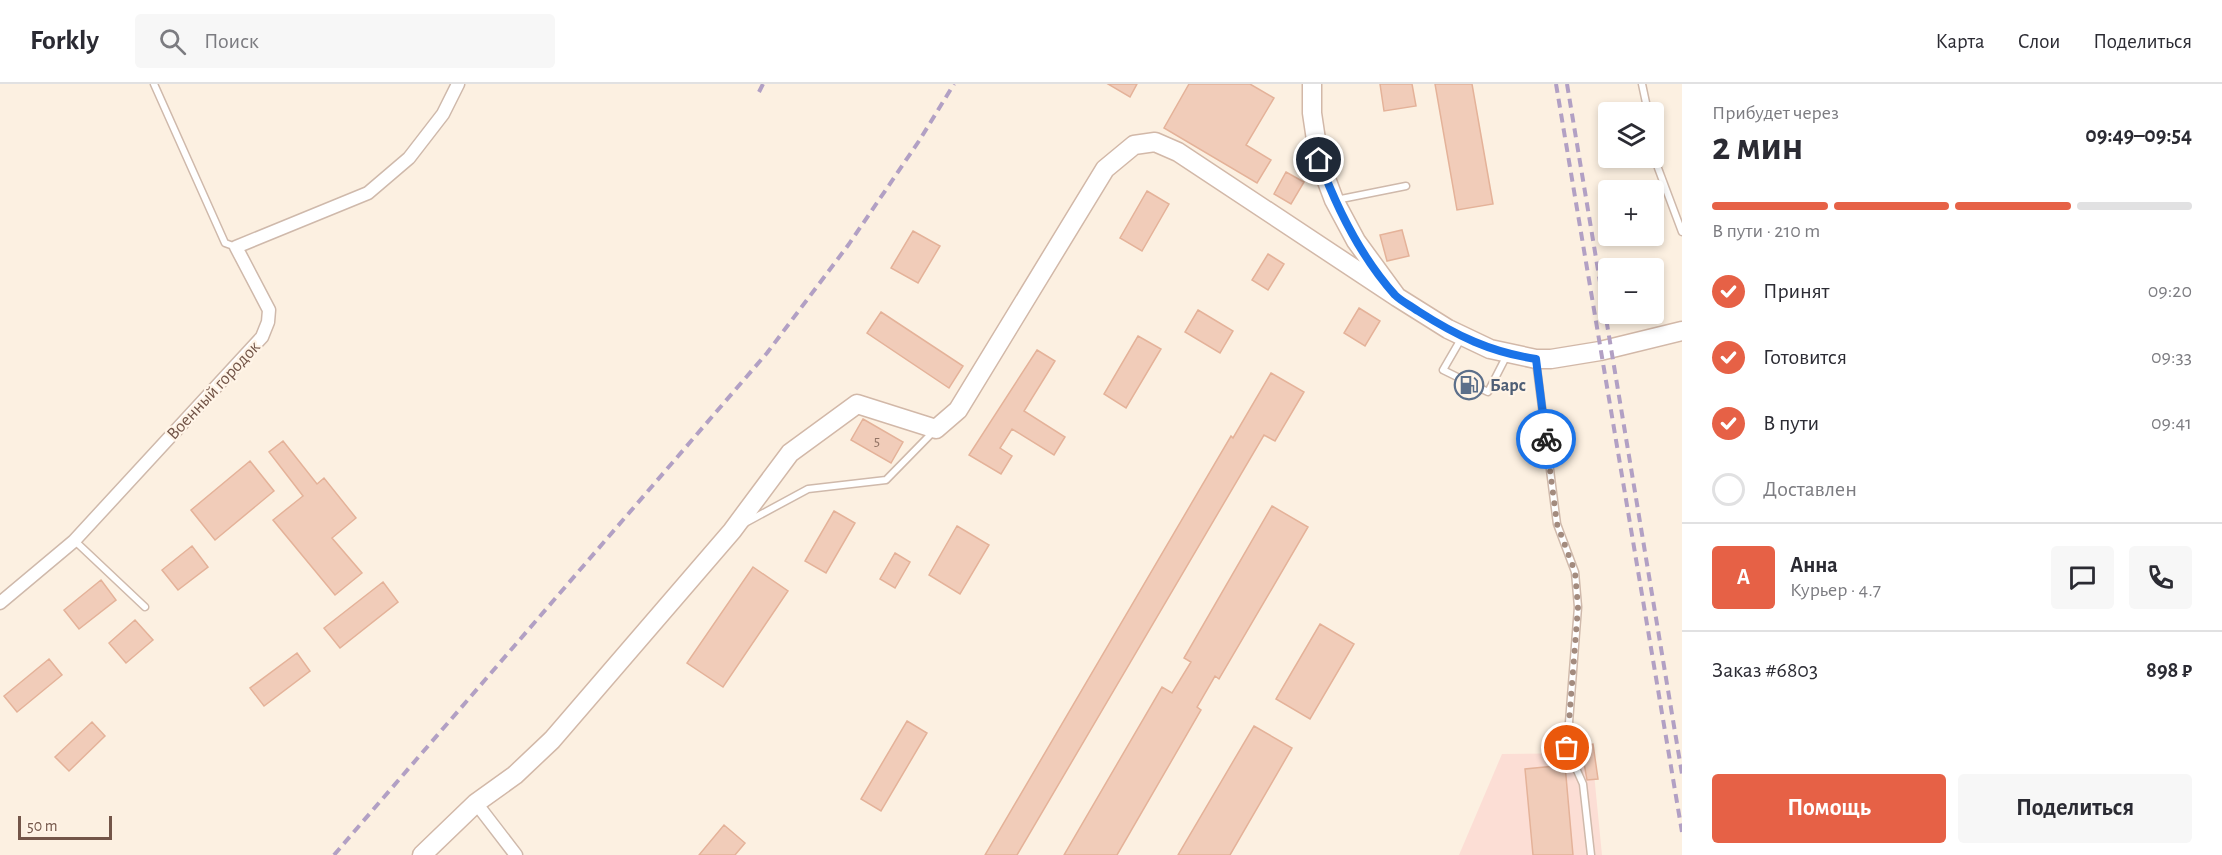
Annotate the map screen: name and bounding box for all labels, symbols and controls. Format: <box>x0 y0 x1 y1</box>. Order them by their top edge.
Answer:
search box <box>135 14 555 68</box>
icon: search <box>156 25 189 58</box>
text: Forkly <box>30 27 99 55</box>
text: Поиск <box>204 30 259 52</box>
text: Карта <box>1935 31 1985 52</box>
text: Слои <box>2018 31 2060 52</box>
text: Поделиться <box>2093 31 2192 52</box>
map controls <box>1598 102 1664 324</box>
button: layers <box>1598 102 1664 168</box>
text: Прибудет через <box>1712 103 1839 123</box>
text: 09:49–09:54 <box>2085 124 2192 146</box>
text: 2 мин <box>1712 128 1803 167</box>
pin <box>1293 134 1344 185</box>
icon: home <box>1302 143 1335 176</box>
button: + <box>1598 180 1664 246</box>
text: В пути · 210 m <box>1712 221 1820 241</box>
button: − <box>1598 258 1664 324</box>
icon: check <box>1712 275 1745 308</box>
text: Принят <box>1763 280 1829 302</box>
text: 09:20 <box>2148 281 2192 301</box>
street label: Военный городок <box>164 337 264 443</box>
icon: check <box>1712 341 1745 374</box>
text: Готовится <box>1763 346 1847 368</box>
text: 09:33 <box>2151 347 2192 367</box>
fuel station icon: Барс <box>1453 369 1485 401</box>
place label: Барс <box>1490 377 1526 395</box>
icon: check <box>1712 407 1745 440</box>
courier <box>1516 409 1576 469</box>
text: В пути <box>1763 412 1819 434</box>
text: 09:41 <box>2151 413 2192 433</box>
icon: bike <box>1530 423 1563 456</box>
house number: 5 <box>874 434 880 449</box>
text: Доставлен <box>1763 478 1857 500</box>
button: chat <box>2051 546 2114 609</box>
button: phone <box>2129 546 2192 609</box>
text: Анна <box>1790 554 1838 576</box>
text: А <box>1737 566 1750 588</box>
text: Курьер · 4.7 <box>1790 580 1881 600</box>
text: Заказ #6803 <box>1712 659 1818 681</box>
text: 898 ₽ <box>2146 659 2192 681</box>
pin <box>1541 722 1592 773</box>
icon: bag <box>1550 731 1583 764</box>
button: Помощь <box>1712 774 1946 843</box>
button: Поделиться <box>1958 774 2192 843</box>
scale bar <box>18 813 112 840</box>
text: 50 m <box>27 818 58 834</box>

